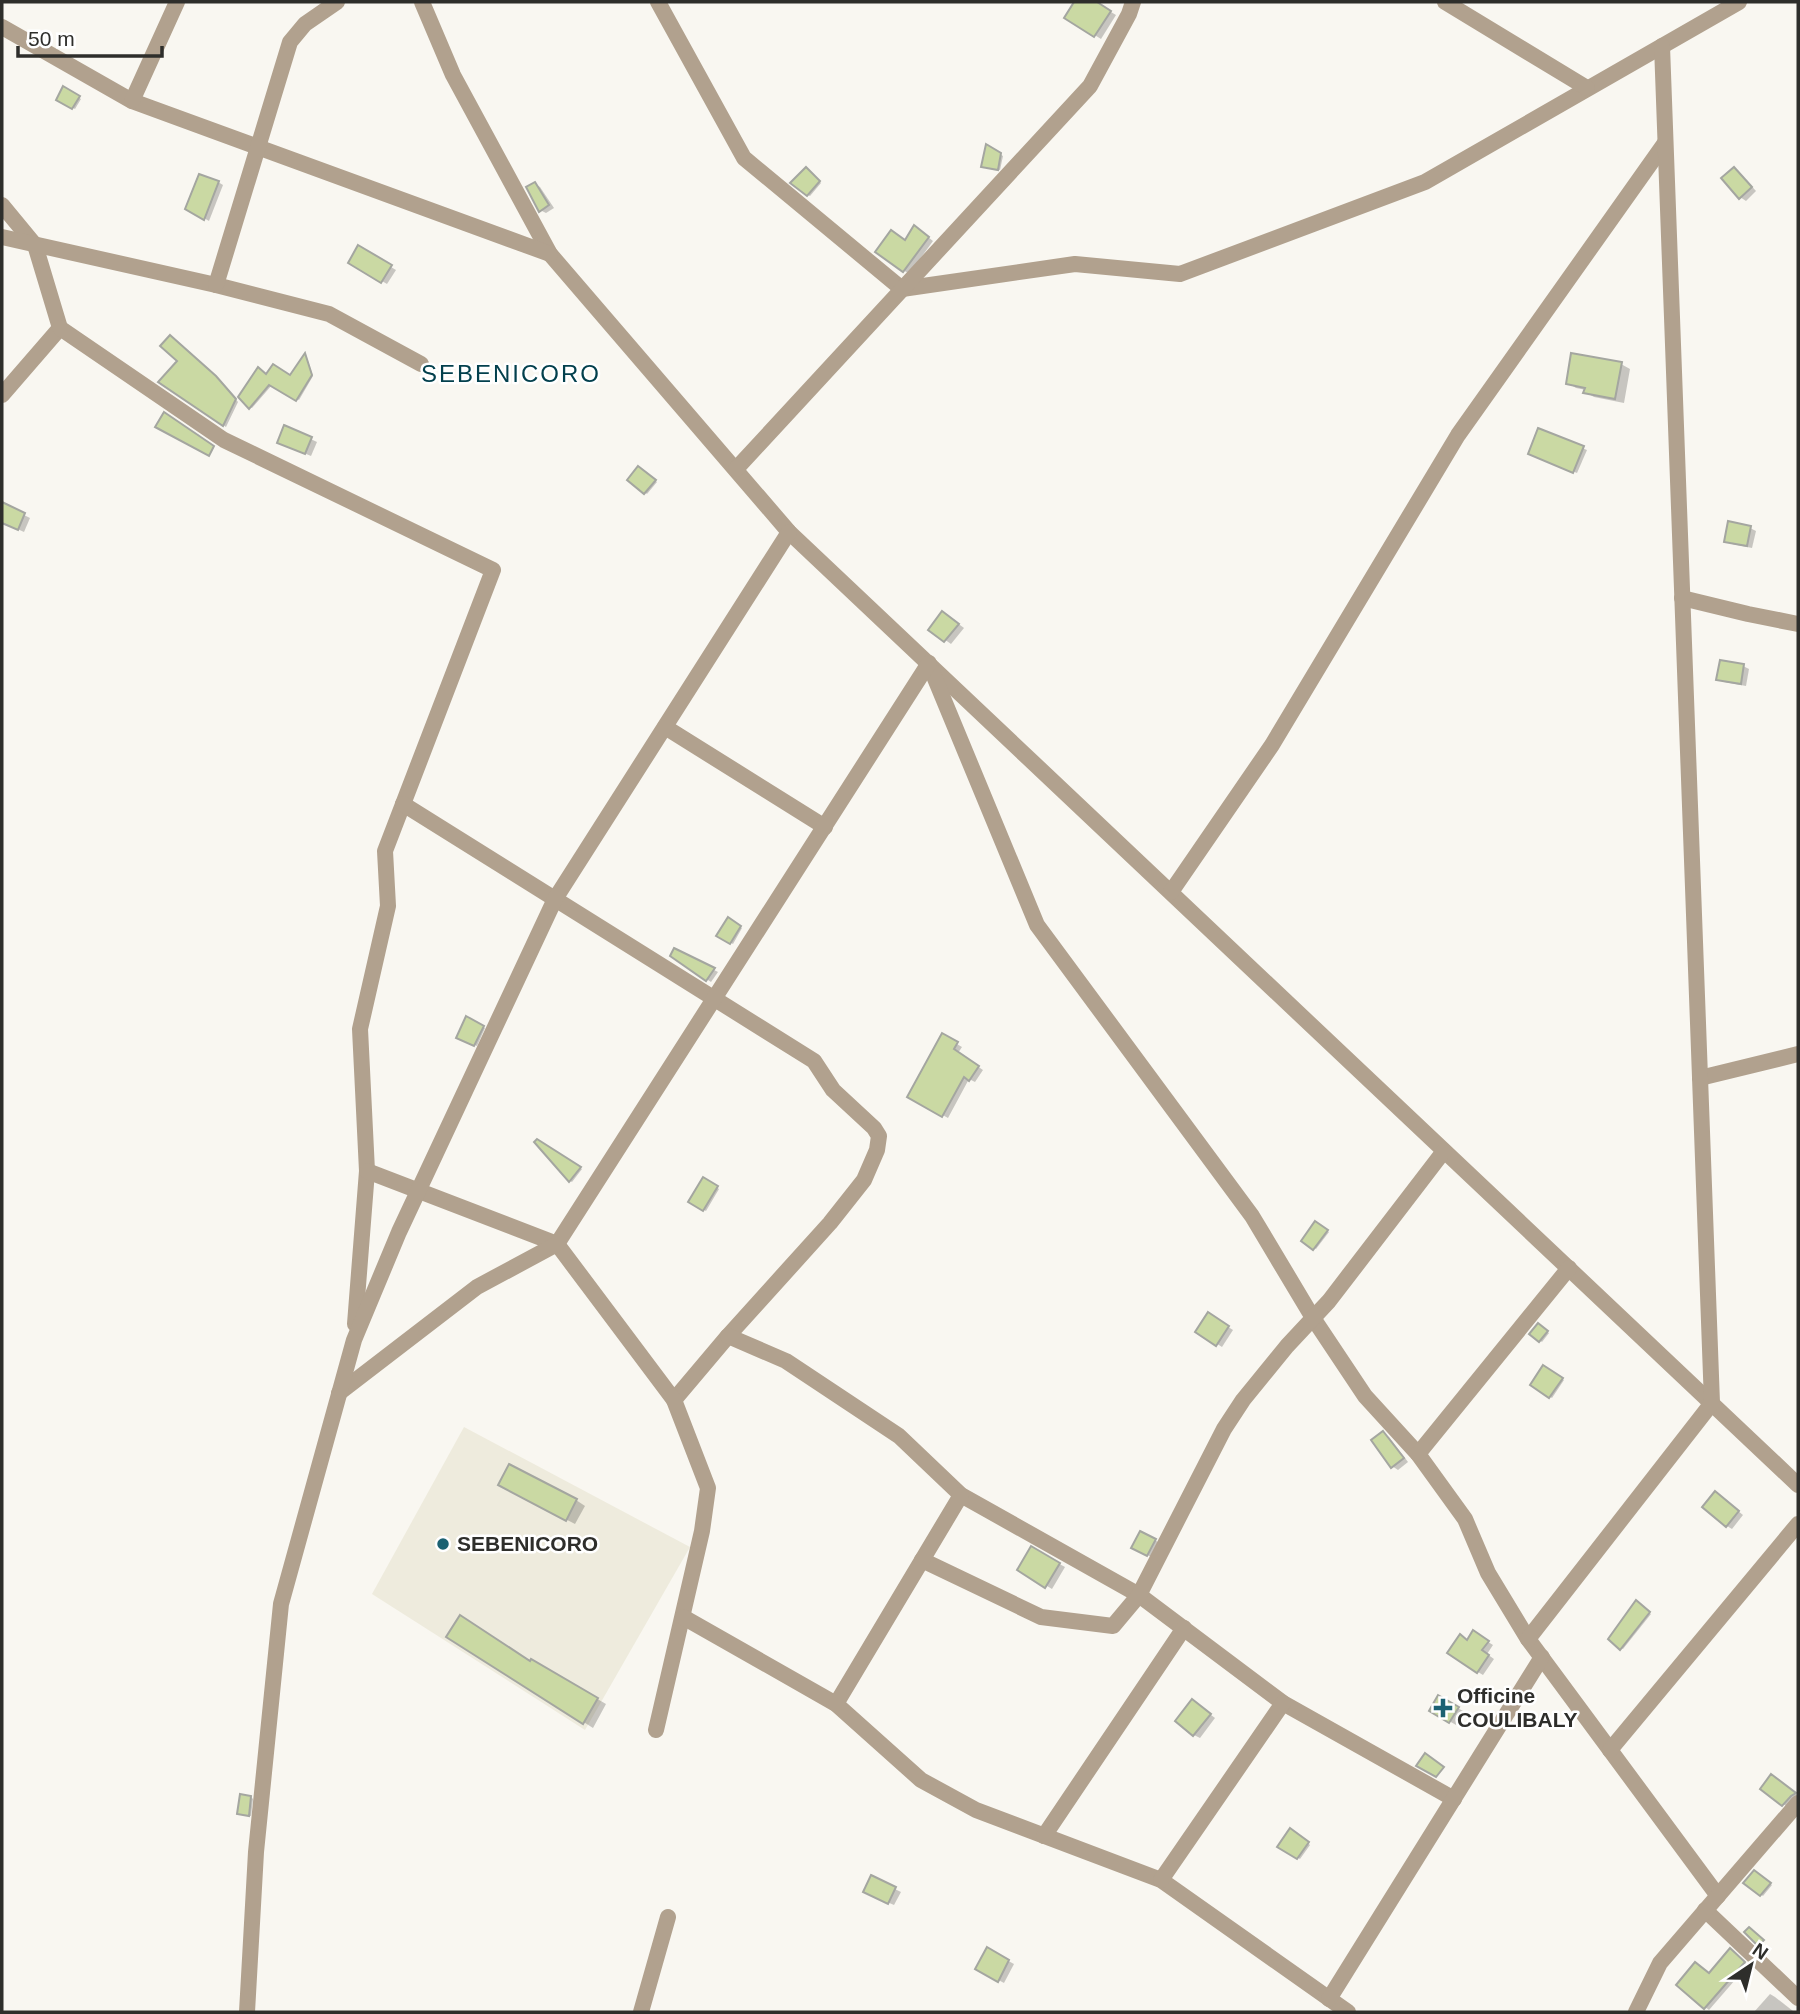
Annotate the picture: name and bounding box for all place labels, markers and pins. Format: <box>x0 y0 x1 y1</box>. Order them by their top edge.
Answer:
place label: SEBENICORO <box>457 1532 598 1555</box>
marker: SEBENICORO <box>435 1536 451 1552</box>
place label: Officine COULIBALY <box>1457 1684 1578 1731</box>
marker: Officine COULIBALY <box>1435 1700 1451 1716</box>

